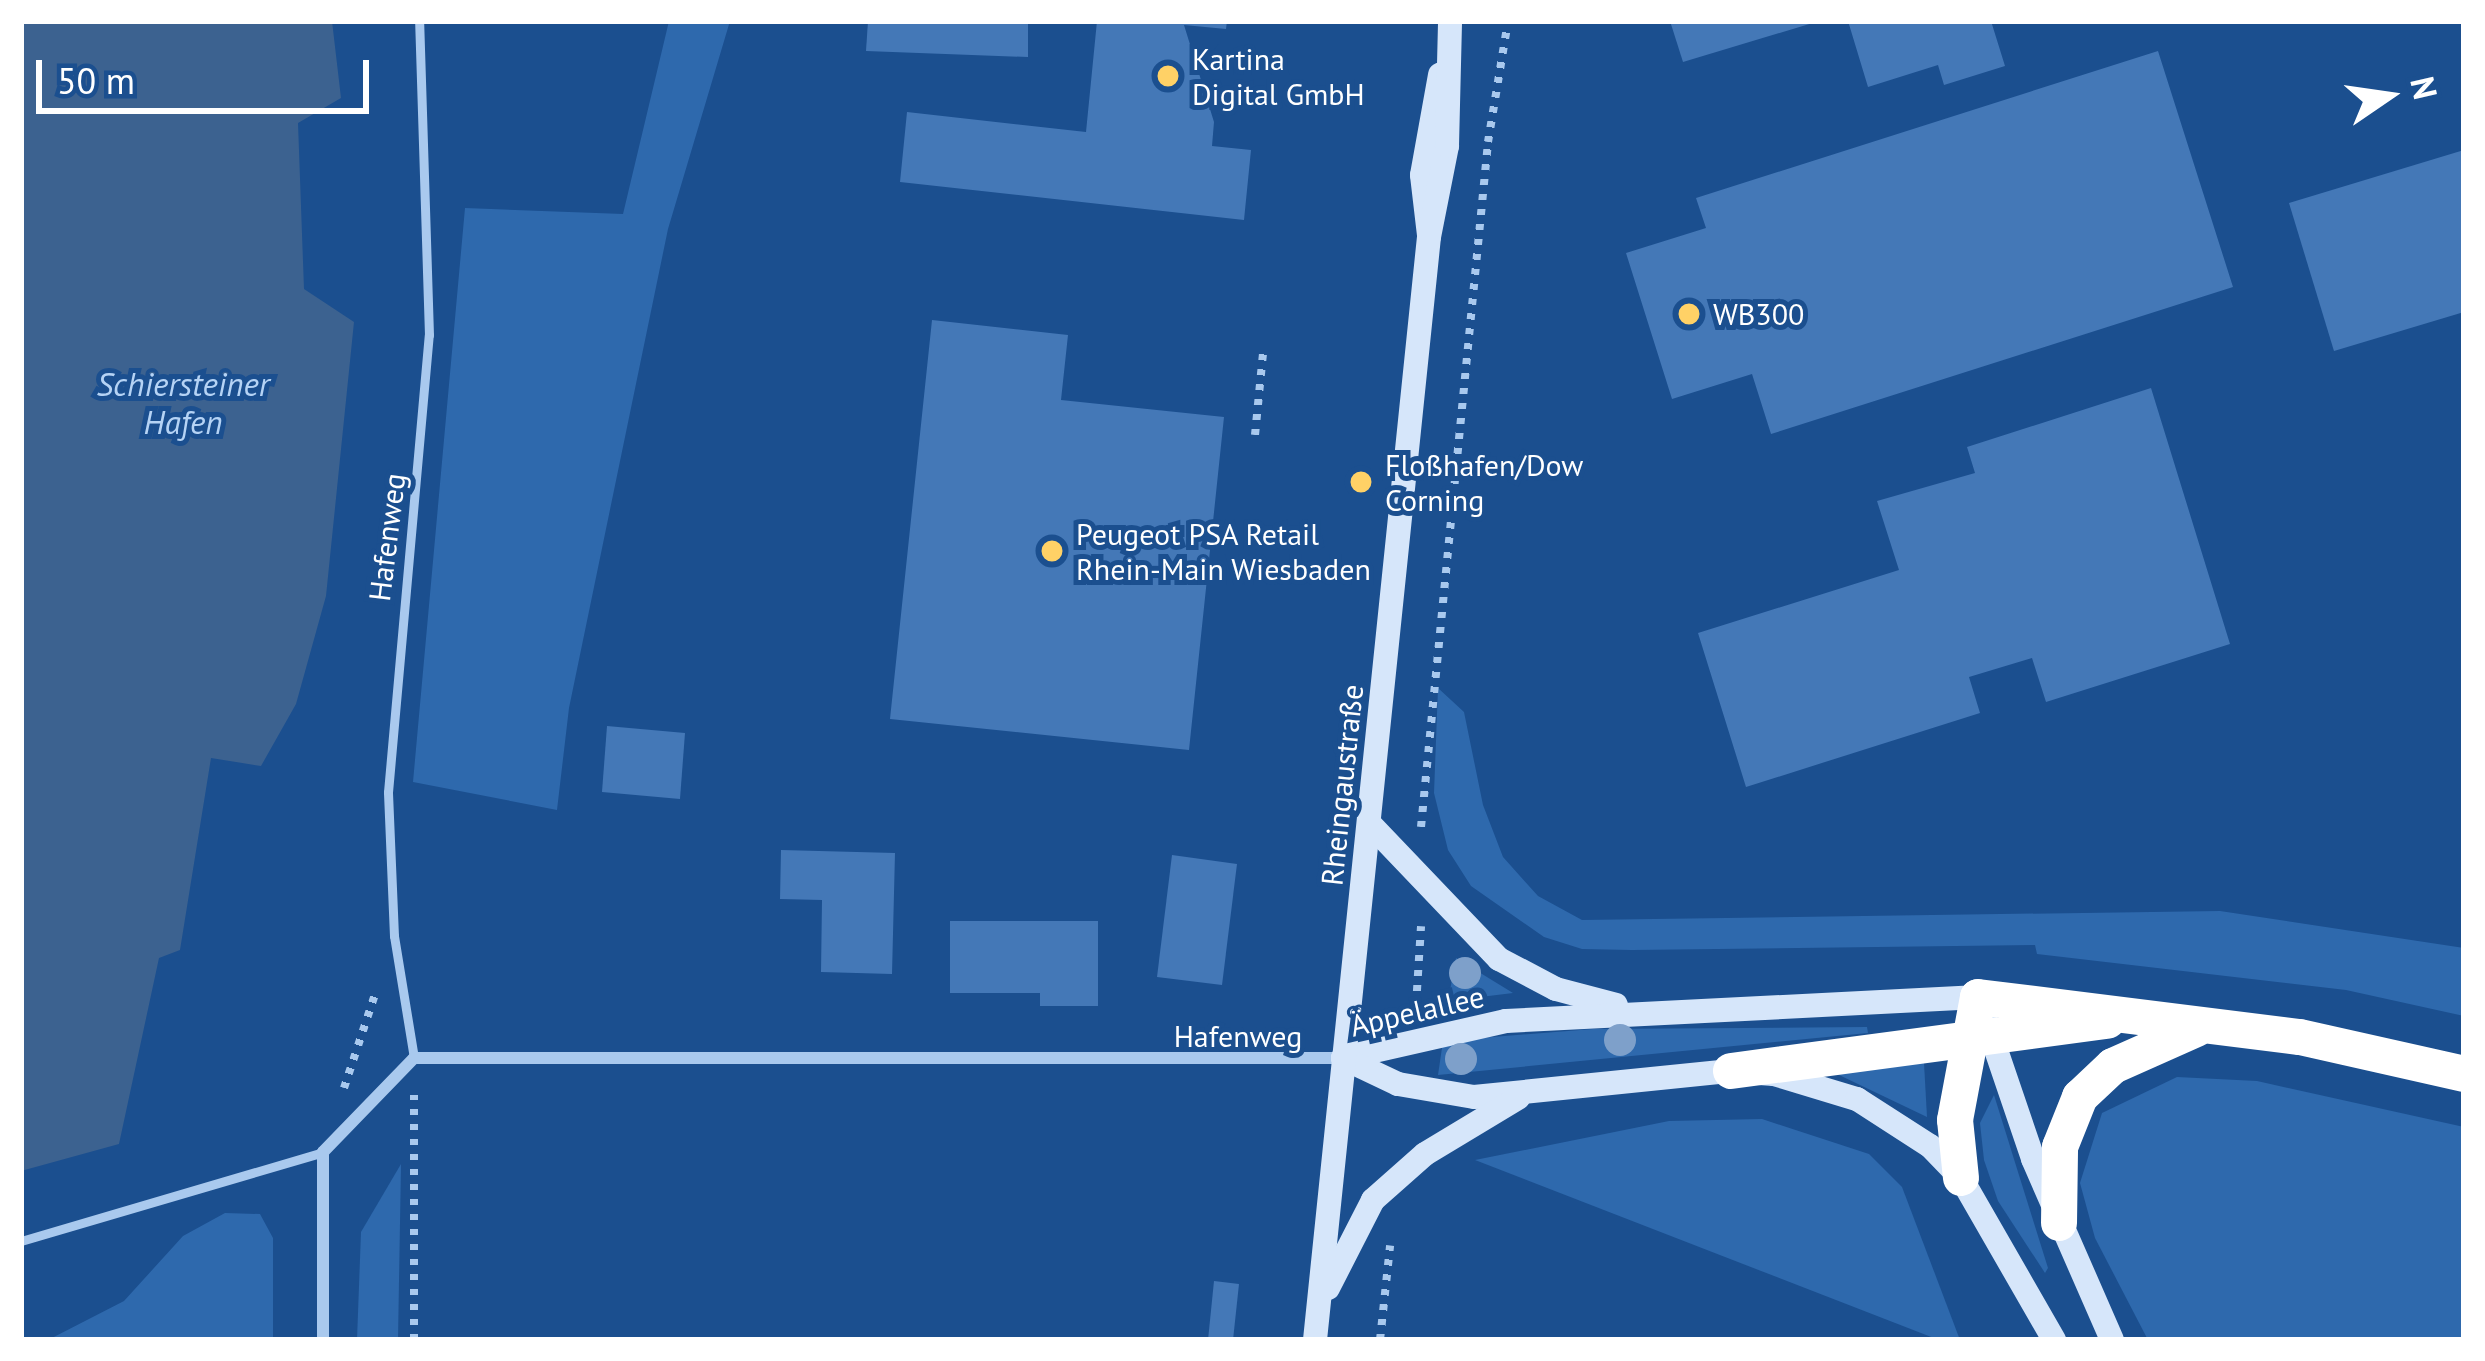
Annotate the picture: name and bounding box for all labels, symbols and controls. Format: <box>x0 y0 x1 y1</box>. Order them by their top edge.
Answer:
scale bar <box>42 36 375 110</box>
north arrow <box>2329 36 2449 156</box>
place label: Kartina Digital GmbH <box>1192 41 1365 112</box>
text: 50 m <box>57 57 135 104</box>
marker: Kartina Digital GmbH <box>1155 63 1181 89</box>
text: N <box>2401 72 2448 103</box>
place label: WB300 <box>1713 296 1804 332</box>
marker: WB300 <box>1676 301 1702 327</box>
water label: Schiersteiner Hafen <box>96 364 270 442</box>
place label: Floßhafen/Dow Corning <box>1385 447 1583 518</box>
marker: Floßhafen/Dow Corning <box>1348 469 1374 495</box>
street label: Hafenweg <box>361 471 413 603</box>
place label: Peugeot PSA Retail Rhein-Main Wiesbaden <box>1076 516 1371 586</box>
marker: Peugeot PSA Retail Rhein-Main Wiesbaden <box>1039 538 1065 564</box>
street label: Rheingaustraße <box>1314 683 1370 887</box>
street label: Äppelallee <box>1346 978 1488 1044</box>
street label: Hafenweg <box>1174 1018 1302 1054</box>

